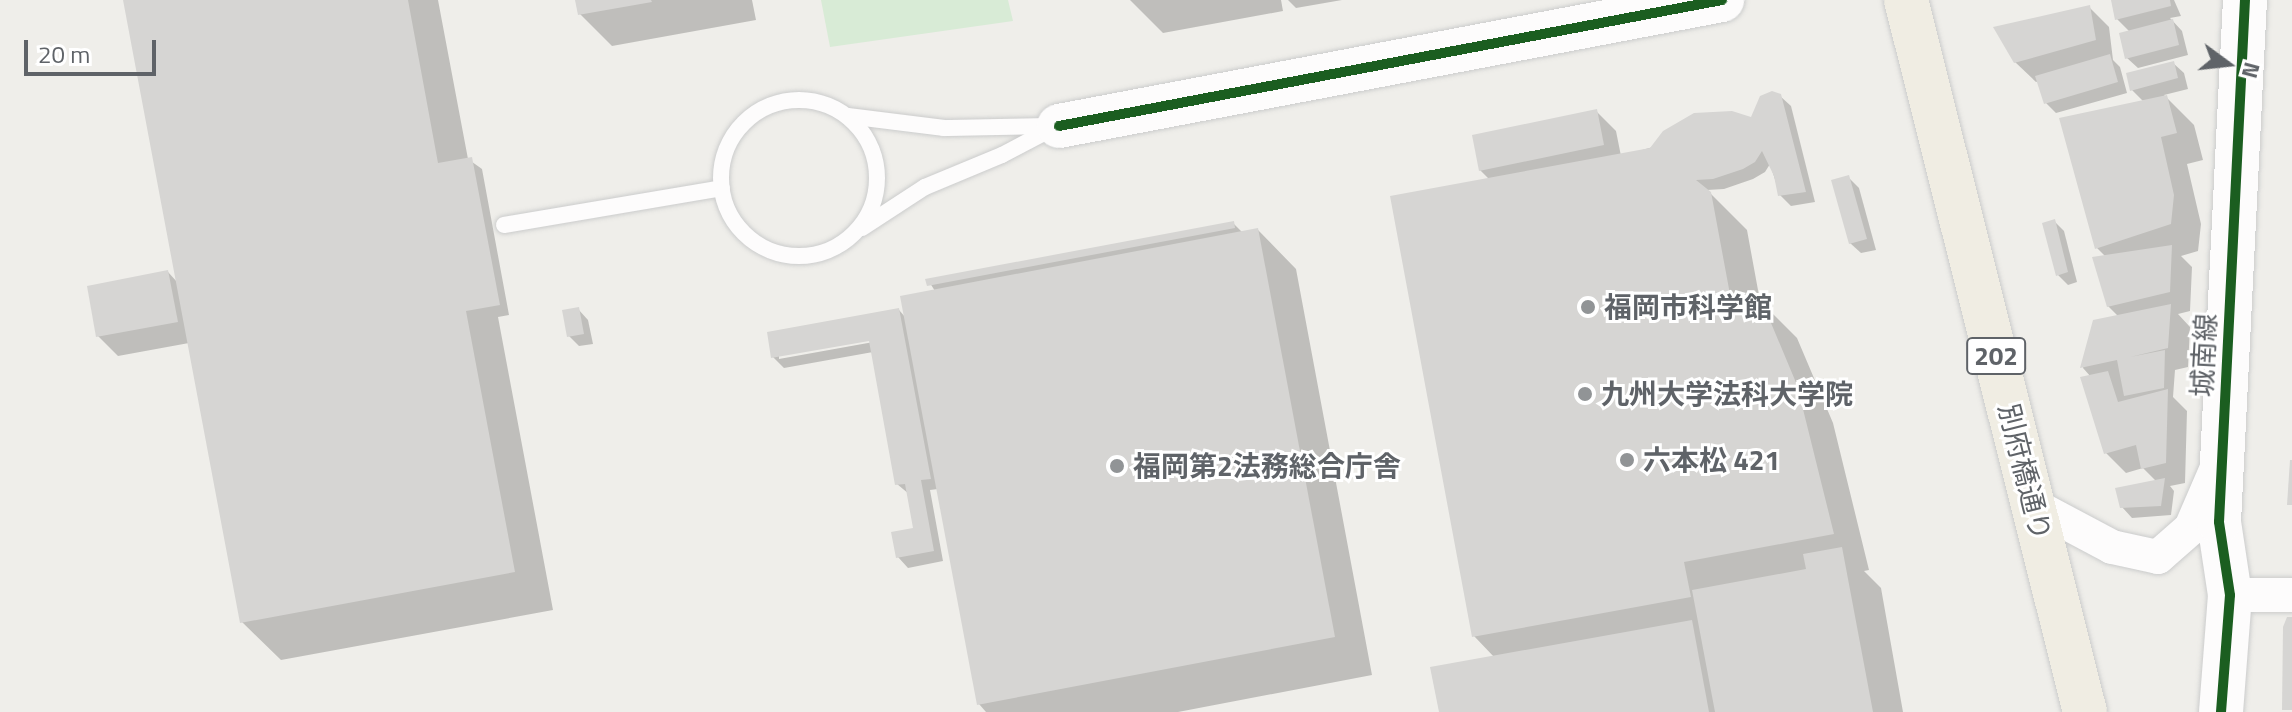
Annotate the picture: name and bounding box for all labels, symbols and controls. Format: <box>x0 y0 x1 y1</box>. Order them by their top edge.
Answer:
scale bar <box>28 24 160 74</box>
north arrow <box>2188 24 2268 104</box>
text: 20 m <box>38 36 90 72</box>
text: N <box>2233 58 2270 82</box>
place label: 福岡市科学館 <box>1604 290 1772 324</box>
marker: 福岡市科学館 <box>1579 298 1597 316</box>
street label: 城南線 <box>2185 312 2223 398</box>
road number: 202 <box>1966 334 2026 378</box>
place label: 九州大学法科大学院 <box>1601 377 1853 411</box>
marker: 九州大学法科大学院 <box>1576 385 1594 403</box>
street label: 別府橋通り <box>1992 400 2058 544</box>
place label: 六本松 421 <box>1643 443 1780 477</box>
place label: 福岡第2法務総合庁舎 <box>1133 449 1401 483</box>
marker: 六本松 421 <box>1618 451 1636 469</box>
marker: 福岡第2法務総合庁舎 <box>1108 457 1126 475</box>

